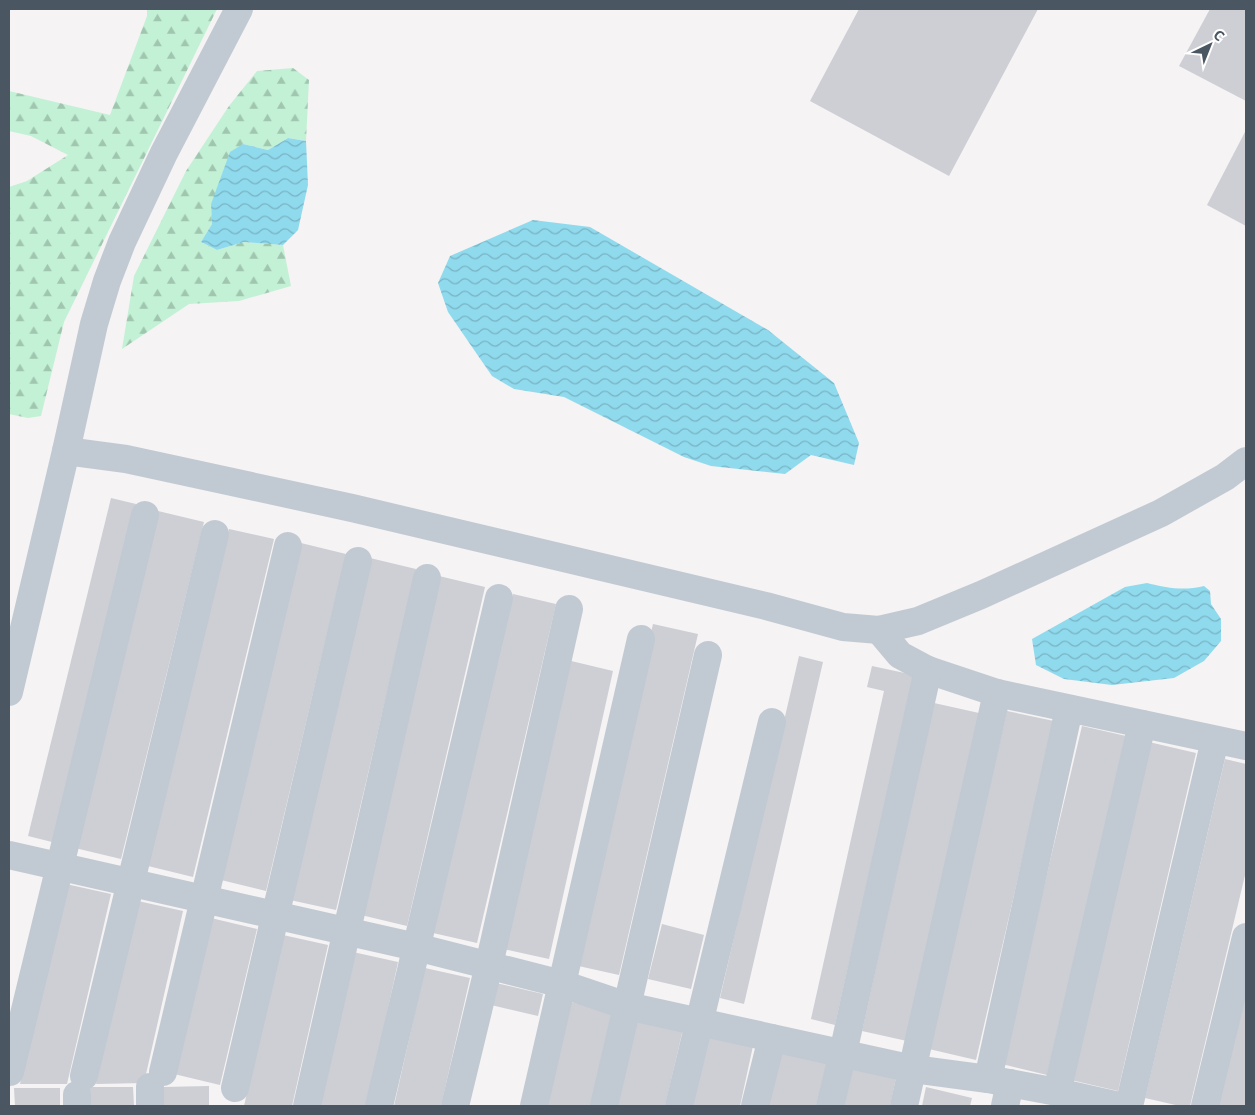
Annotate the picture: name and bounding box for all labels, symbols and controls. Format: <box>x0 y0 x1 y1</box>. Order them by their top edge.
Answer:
north arrow <box>1185 20 1235 70</box>
text: С <box>1209 25 1229 45</box>

